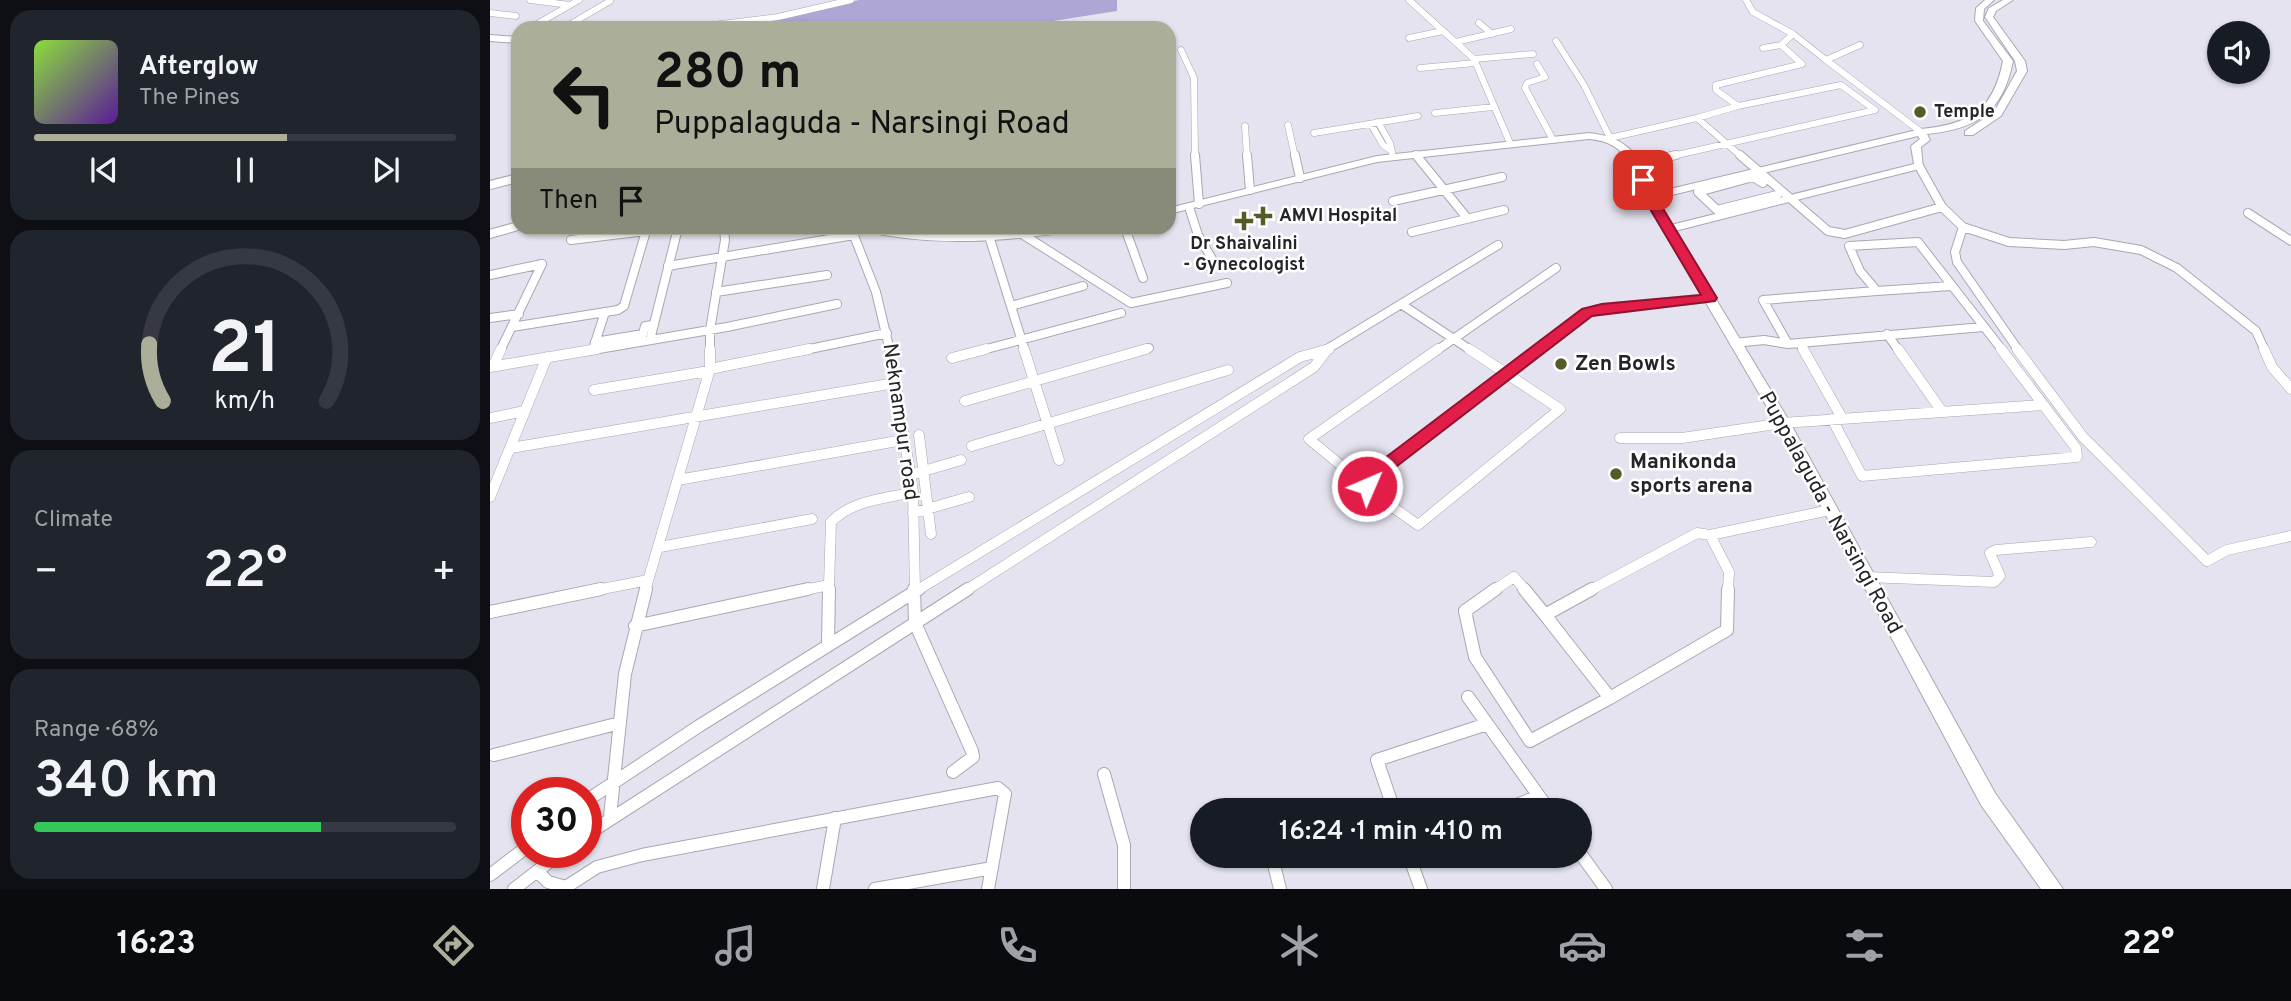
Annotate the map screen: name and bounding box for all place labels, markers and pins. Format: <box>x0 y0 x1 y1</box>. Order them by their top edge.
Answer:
place label: Temple <box>1934 101 1995 124</box>
marker: Temple <box>1912 104 1928 120</box>
pin <box>1613 150 1673 210</box>
place label: AMVI Hospital <box>1279 205 1397 228</box>
marker: AMVI Hospital <box>1253 206 1273 226</box>
marker: Dr Shaivalini - Gynecologist <box>1234 211 1254 231</box>
place label: Dr Shaivalini - Gynecologist <box>1183 233 1305 277</box>
place label: Zen Bowls <box>1575 351 1676 378</box>
marker: Zen Bowls <box>1553 356 1569 372</box>
place label: Manikonda sports arena <box>1630 449 1753 500</box>
marker: Manikonda sports arena <box>1608 466 1624 482</box>

